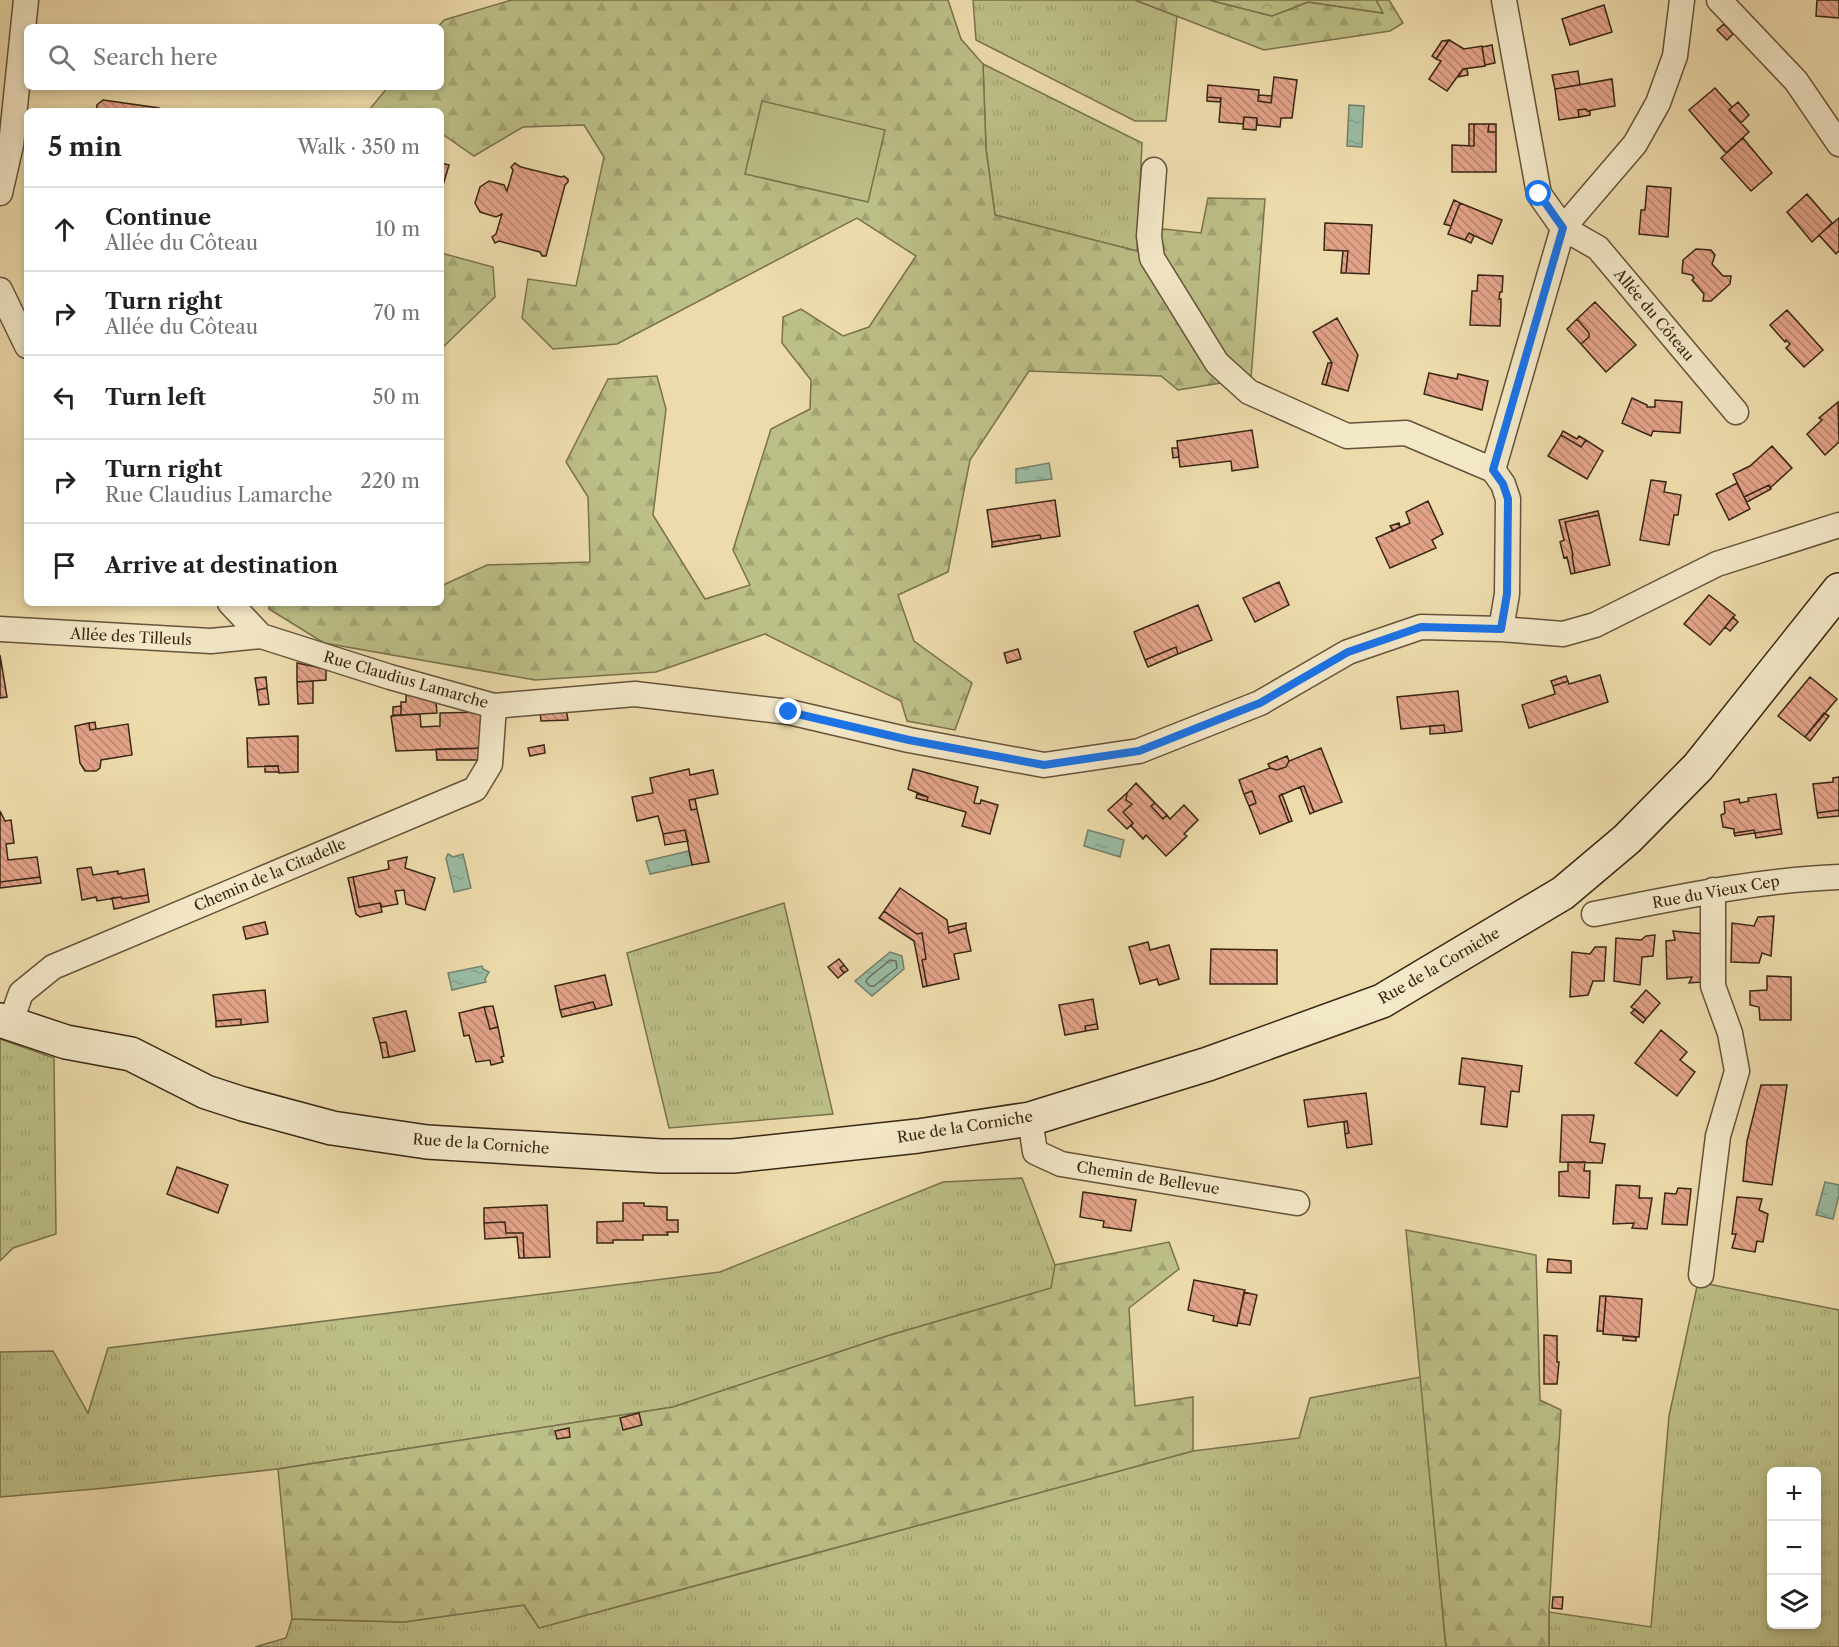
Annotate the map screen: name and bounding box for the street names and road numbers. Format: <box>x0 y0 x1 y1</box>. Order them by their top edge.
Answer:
street label: Allée du Côteau <box>1610 264 1699 365</box>
street label: Allée des Tilleuls <box>69 624 192 649</box>
street label: Rue Claudius Lamarche <box>321 647 491 712</box>
street label: Chemin de la Citadelle <box>191 834 349 915</box>
street label: Rue du Vieux Cep <box>1651 871 1781 912</box>
street label: Rue de la Corniche <box>1375 923 1503 1008</box>
street label: Rue de la Corniche <box>896 1106 1034 1147</box>
street label: Rue de la Corniche <box>412 1129 550 1158</box>
street label: Chemin de Bellevue <box>1075 1157 1221 1198</box>

